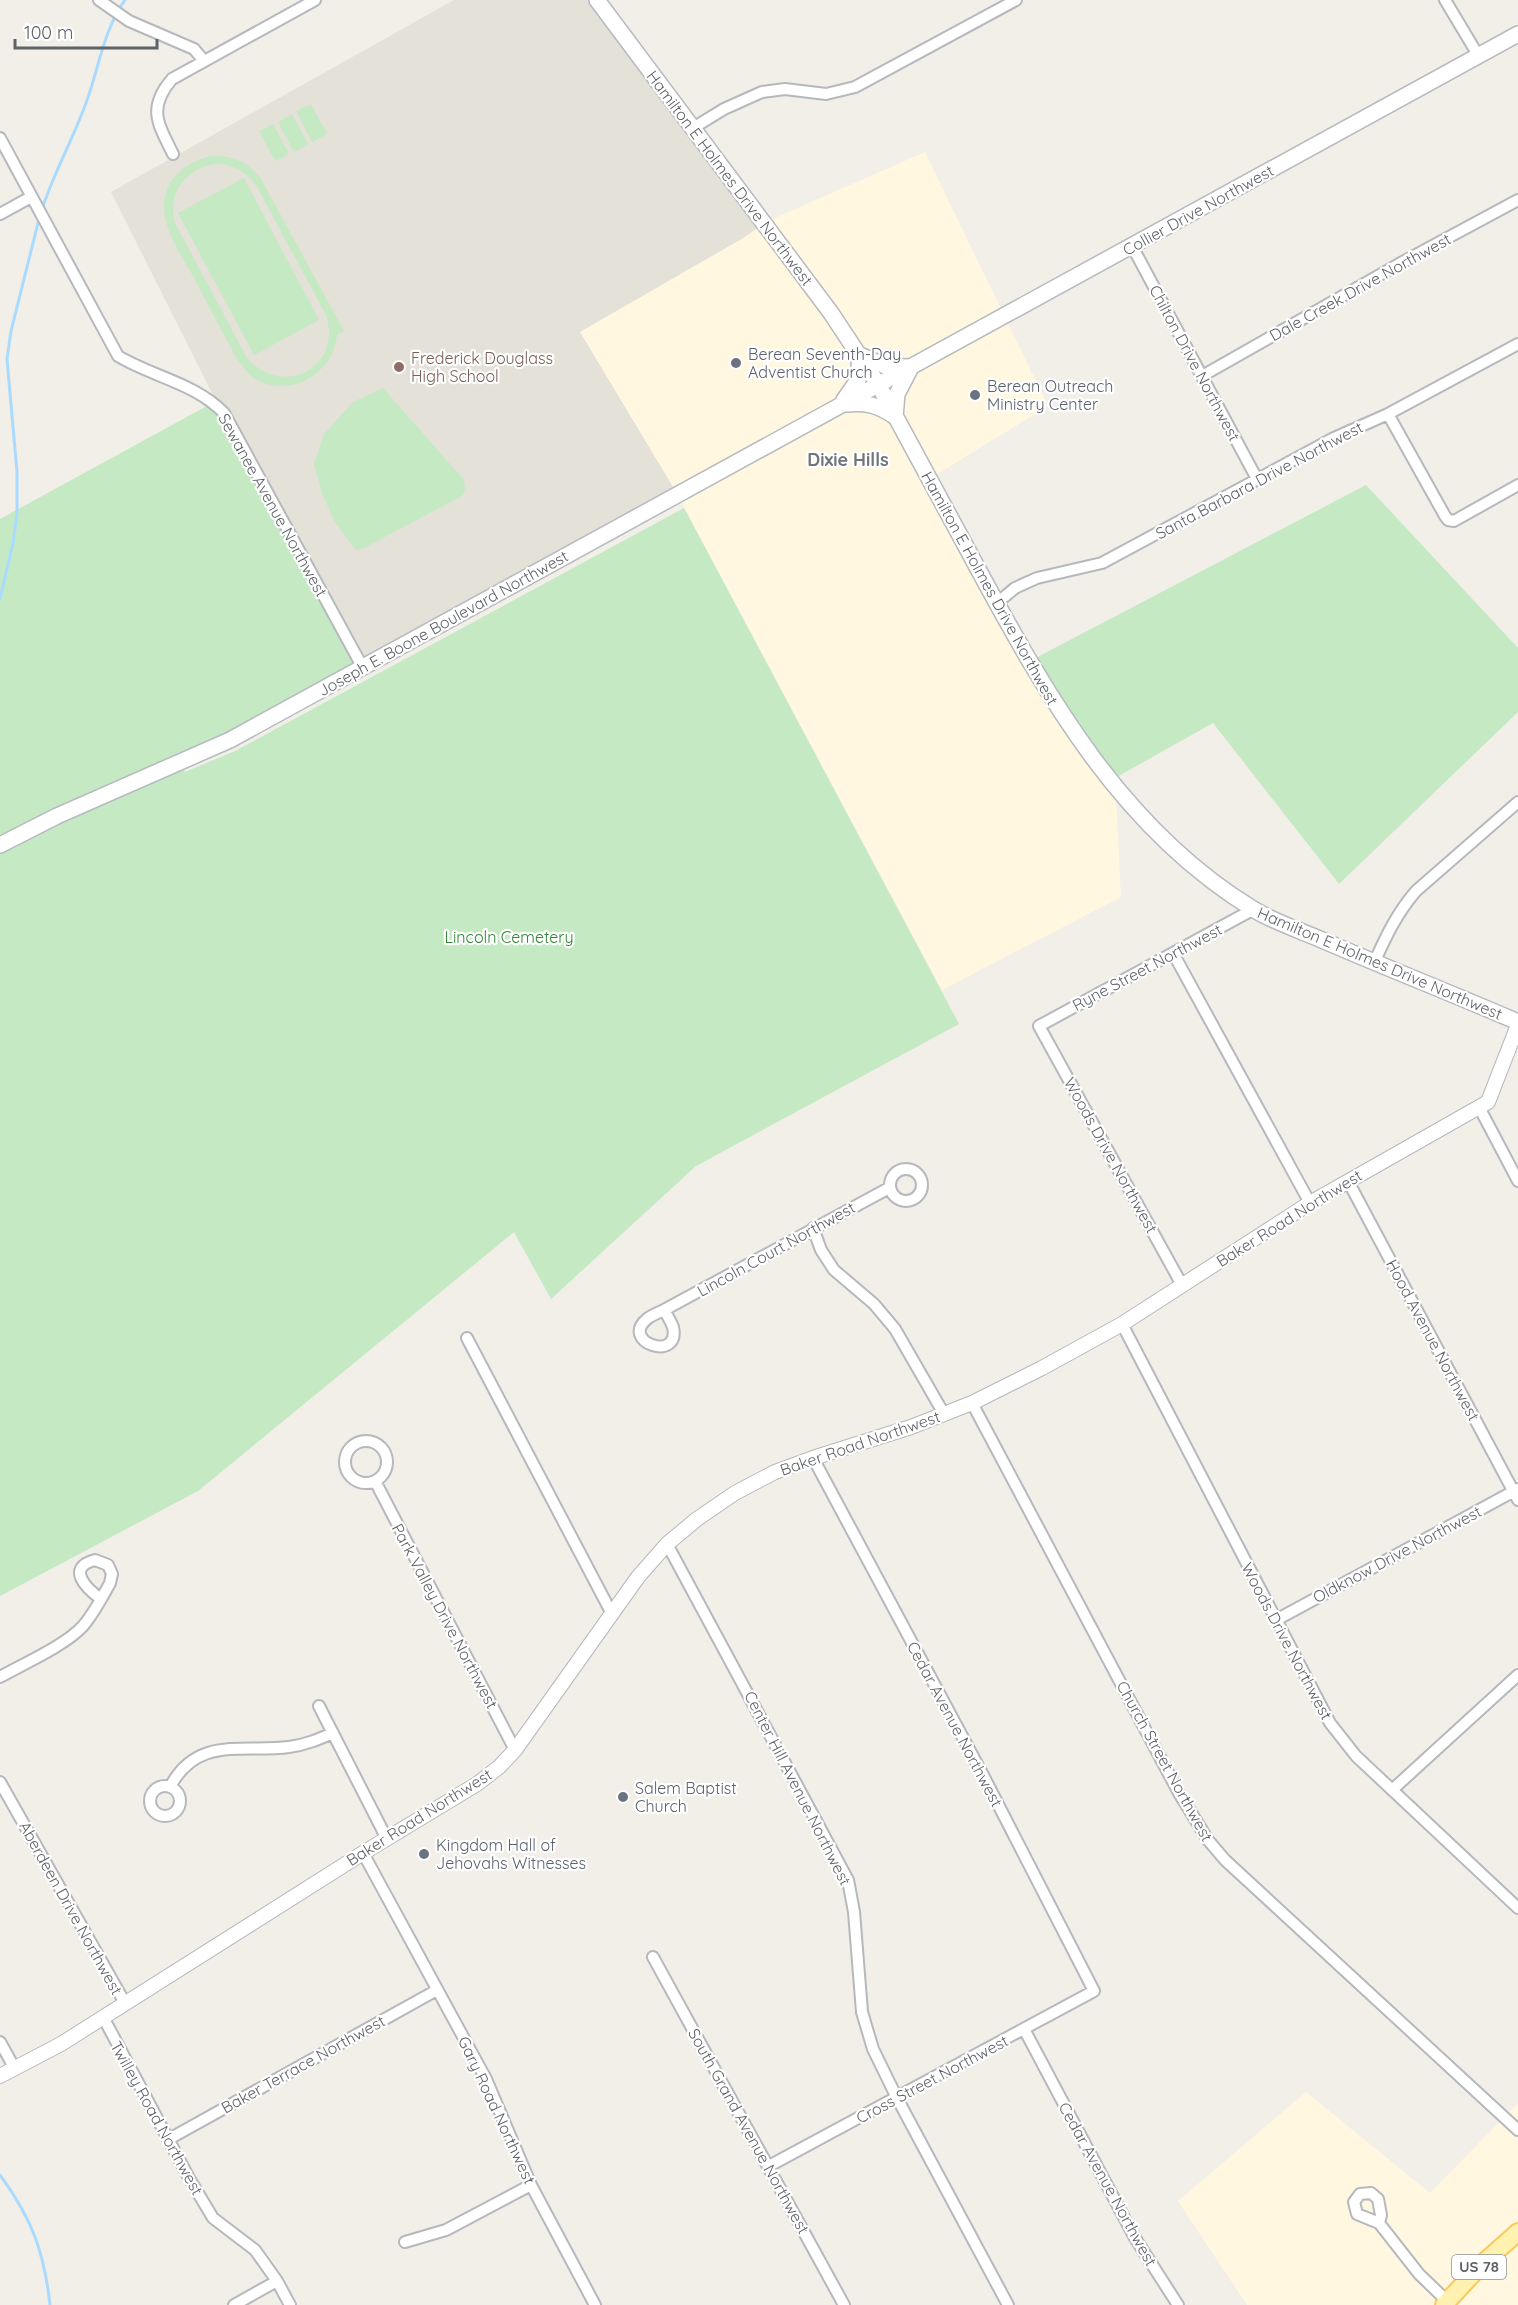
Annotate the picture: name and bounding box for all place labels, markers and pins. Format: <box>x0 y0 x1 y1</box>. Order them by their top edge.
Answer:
place label: Berean Seventh-Day Adventist Church <box>748 344 901 382</box>
place label: Frederick Douglass High School <box>411 348 553 386</box>
marker: Berean Seventh-Day Adventist Church <box>729 356 743 370</box>
marker: Frederick Douglass High School <box>392 360 406 374</box>
place label: Berean Outreach Ministry Center <box>987 376 1113 414</box>
marker: Berean Outreach Ministry Center <box>968 388 982 402</box>
place label: Salem Baptist Church <box>635 1778 737 1816</box>
marker: Salem Baptist Church <box>616 1790 630 1804</box>
place label: Kingdom Hall of Jehovahs Witnesses <box>436 1835 586 1873</box>
marker: Kingdom Hall of Jehovahs Witnesses <box>417 1847 431 1861</box>

